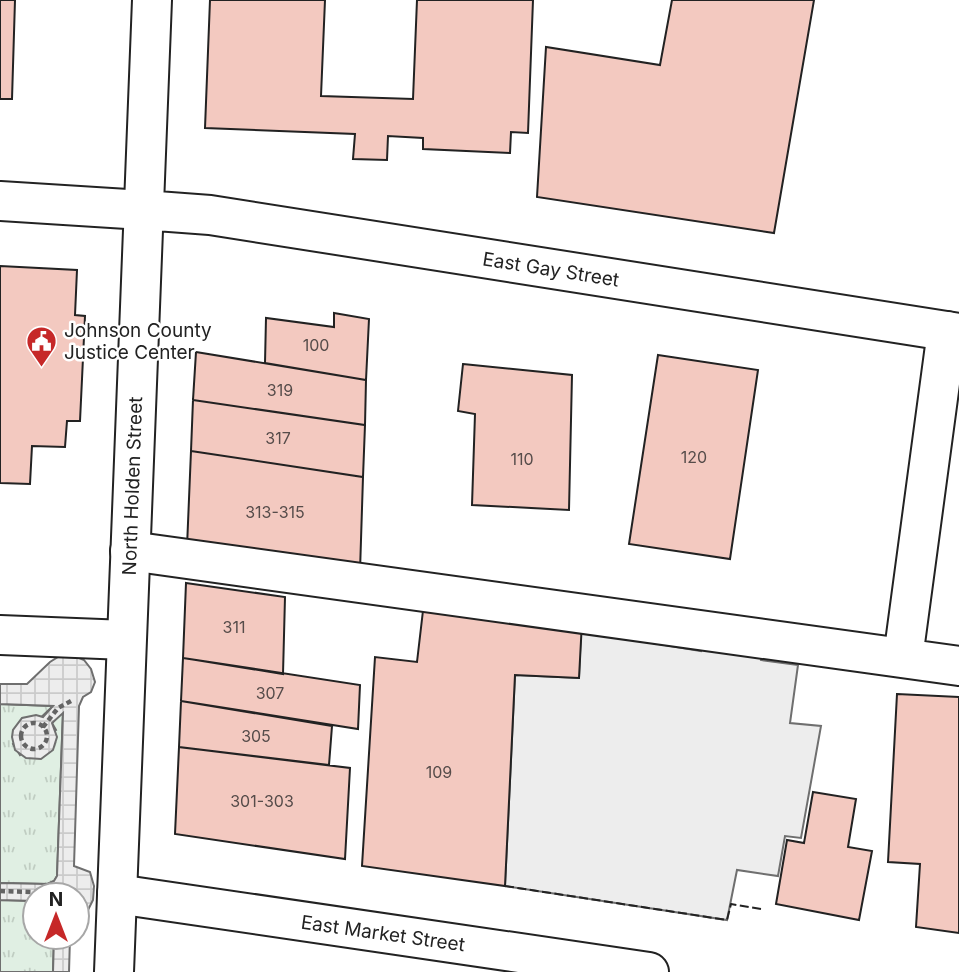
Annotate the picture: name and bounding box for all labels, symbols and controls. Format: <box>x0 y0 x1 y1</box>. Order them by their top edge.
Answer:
street label: East Gay Street <box>481 247 621 292</box>
place label: Johnson County Justice Center <box>64 319 212 364</box>
public building icon: Johnson County Justice Center <box>24 324 58 368</box>
house number: 100 <box>303 335 329 355</box>
house number: 319 <box>267 380 293 400</box>
street label: North Holden Street <box>118 396 147 576</box>
house number: 317 <box>265 428 291 448</box>
house number: 120 <box>681 447 707 467</box>
house number: 110 <box>510 449 534 469</box>
house number: 313-315 <box>245 502 305 522</box>
house number: 311 <box>223 617 245 637</box>
house number: 307 <box>256 683 284 703</box>
house number: 305 <box>241 726 271 746</box>
house number: 109 <box>426 762 452 782</box>
house number: 301-303 <box>230 791 294 811</box>
north arrow <box>21 881 91 951</box>
text: N <box>49 888 63 911</box>
street label: East Market Street <box>300 911 466 956</box>

